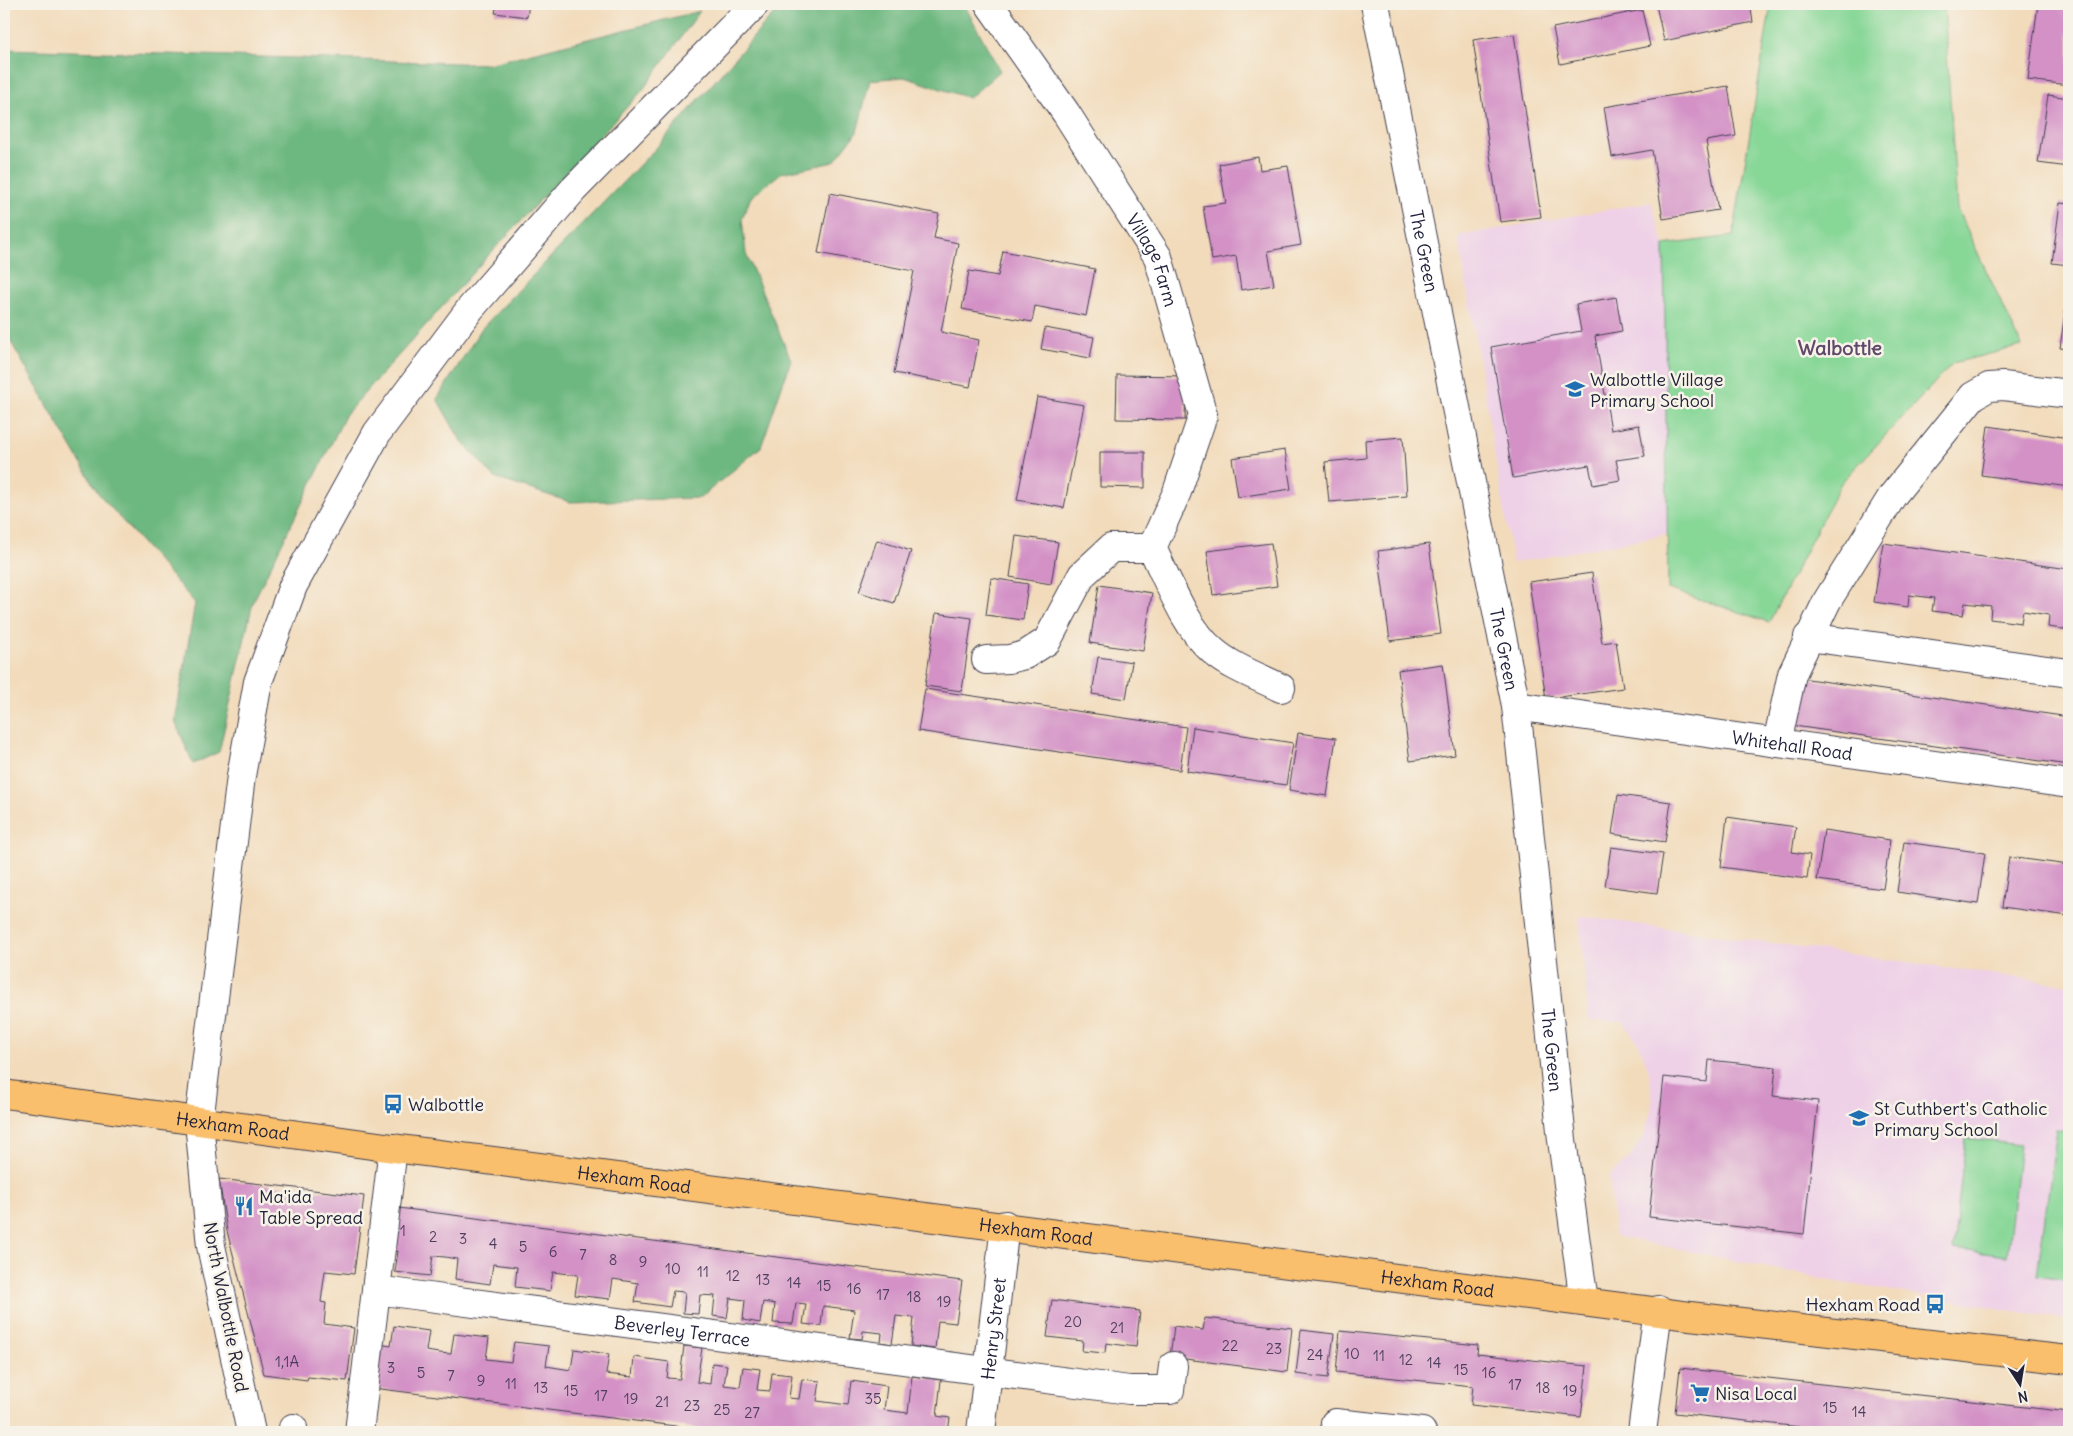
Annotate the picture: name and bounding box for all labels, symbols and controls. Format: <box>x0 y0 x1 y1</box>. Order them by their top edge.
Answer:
street label: The Green <box>1405 208 1444 294</box>
street label: Village Farm <box>1122 209 1183 309</box>
district label: Walbottle <box>1798 335 1882 360</box>
place label: Walbottle Village Primary School <box>1590 368 1723 412</box>
school or university icon: Walbottle Village Primary School <box>1564 378 1586 400</box>
street label: The Green <box>1485 606 1524 692</box>
street label: Whitehall Road <box>1730 725 1855 765</box>
street label: The Green <box>1537 1007 1568 1093</box>
bus stop icon: Walbottle <box>382 1093 404 1115</box>
place label: Walbottle <box>408 1093 484 1116</box>
place label: St Cuthbert's Catholic Primary School <box>1874 1097 2047 1141</box>
street label: Hexham Road <box>175 1107 291 1145</box>
school or university icon: St Cuthbert's Catholic Primary School <box>1848 1107 1870 1129</box>
street label: Hexham Road <box>576 1160 693 1198</box>
place label: Ma'ida Table Spread <box>259 1185 363 1229</box>
restaurant icon: Ma'ida Table Spread <box>233 1195 255 1217</box>
street label: Hexham Road <box>978 1213 1095 1250</box>
street label: North Walbottle Road <box>198 1220 254 1394</box>
house number: 1 <box>400 1221 406 1240</box>
house number: 2 <box>429 1227 437 1246</box>
house number: 3 <box>459 1229 467 1248</box>
house number: 4 <box>489 1234 498 1253</box>
house number: 5 <box>519 1237 527 1256</box>
house number: 6 <box>549 1242 557 1261</box>
house number: 7 <box>579 1245 587 1264</box>
house number: 8 <box>609 1250 617 1269</box>
house number: 9 <box>639 1252 647 1271</box>
house number: 10 <box>665 1259 681 1278</box>
house number: 11 <box>697 1262 709 1281</box>
street label: Hexham Road <box>1379 1265 1496 1302</box>
house number: 12 <box>726 1266 740 1285</box>
house number: 13 <box>756 1270 770 1289</box>
house number: 14 <box>787 1273 802 1292</box>
house number: 15 <box>817 1276 831 1295</box>
street label: Henry Street <box>976 1276 1010 1381</box>
house number: 16 <box>847 1279 861 1298</box>
house number: 17 <box>876 1285 890 1304</box>
house number: 18 <box>907 1287 921 1306</box>
house number: 19 <box>937 1292 951 1311</box>
place label: Hexham Road <box>1806 1293 1920 1316</box>
bus stop icon: Hexham Road <box>1924 1293 1946 1315</box>
street label: Beverley Terrace <box>613 1310 752 1351</box>
house number: 20 <box>1064 1312 1082 1331</box>
house number: 21 <box>1110 1318 1124 1337</box>
house number: 22 <box>1222 1336 1238 1355</box>
house number: 23 <box>1266 1339 1282 1358</box>
house number: 10 <box>1344 1344 1360 1363</box>
house number: 24 <box>1307 1345 1324 1364</box>
house number: 11 <box>1373 1346 1385 1365</box>
house number: 12 <box>1399 1350 1413 1369</box>
house number: 1,1A <box>275 1352 299 1371</box>
house number: 14 <box>1427 1353 1442 1372</box>
house number: 3 <box>387 1358 395 1377</box>
north arrow <box>1996 1358 2046 1408</box>
house number: 15 <box>1454 1360 1468 1379</box>
house number: 5 <box>417 1363 425 1382</box>
house number: 16 <box>1482 1363 1496 1382</box>
house number: 7 <box>447 1366 455 1385</box>
house number: 9 <box>477 1371 485 1390</box>
house number: 11 <box>505 1374 517 1393</box>
house number: 17 <box>1508 1375 1522 1394</box>
house number: 13 <box>534 1378 548 1397</box>
house number: 18 <box>1536 1378 1550 1397</box>
house number: 15 <box>564 1381 578 1400</box>
house number: 19 <box>1563 1381 1577 1400</box>
supermarket icon: Nisa Local <box>1689 1382 1711 1404</box>
place label: Nisa Local <box>1715 1382 1797 1405</box>
house number: 17 <box>594 1386 608 1405</box>
text: N <box>2016 1387 2029 1407</box>
house number: 19 <box>624 1389 638 1408</box>
house number: 35 <box>864 1389 882 1408</box>
house number: 21 <box>655 1392 669 1411</box>
house number: 23 <box>684 1396 700 1415</box>
house number: 15 <box>1823 1398 1837 1417</box>
house number: 25 <box>714 1400 730 1419</box>
house number: 14 <box>1852 1402 1867 1421</box>
house number: 27 <box>744 1403 760 1422</box>

